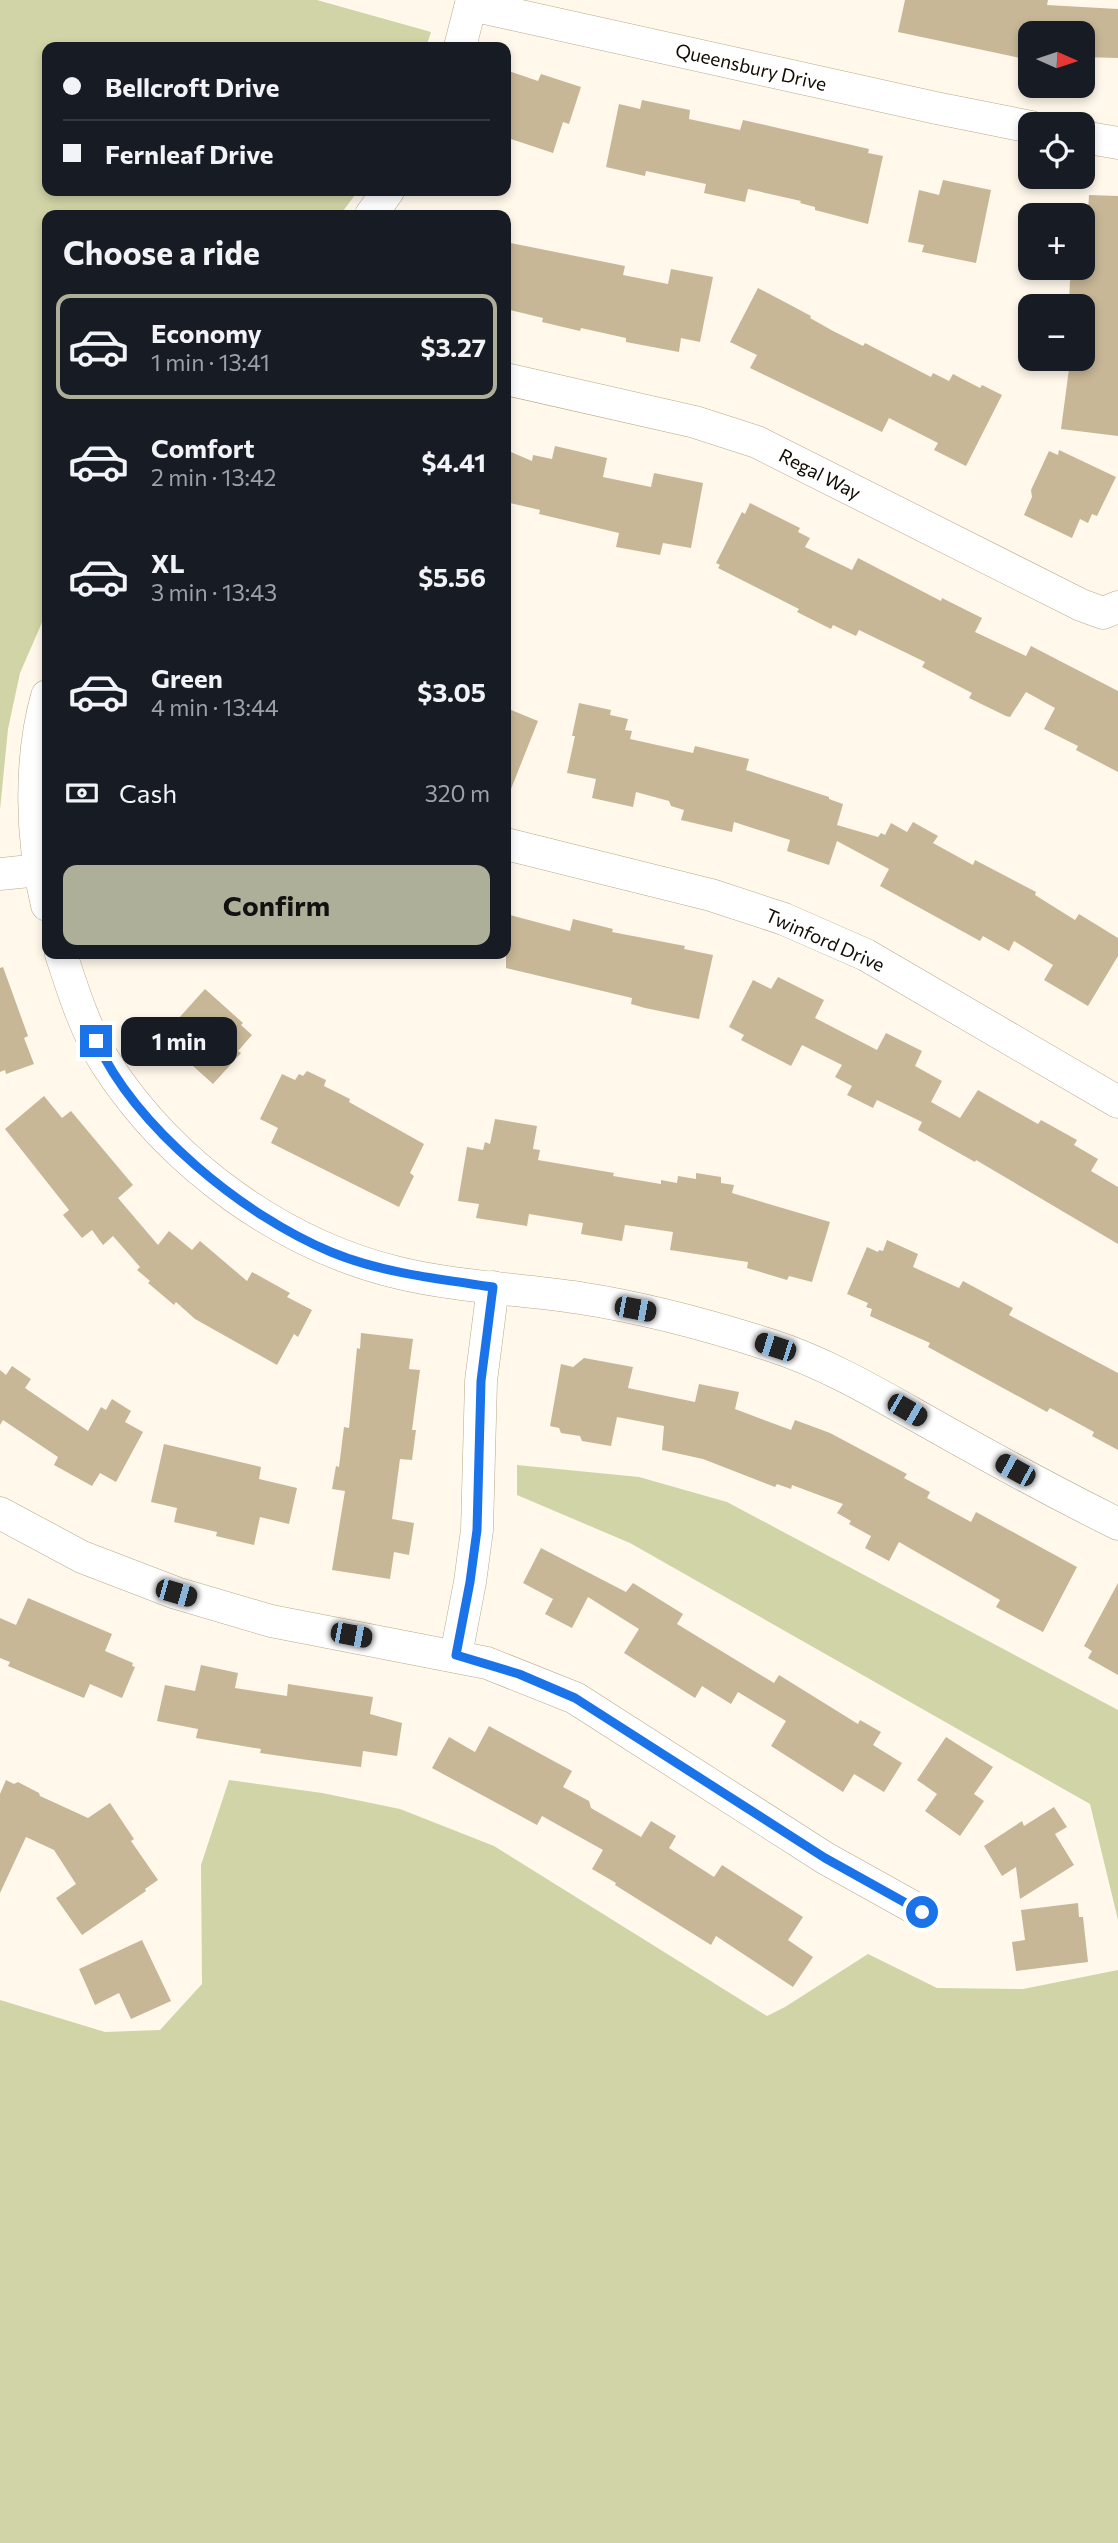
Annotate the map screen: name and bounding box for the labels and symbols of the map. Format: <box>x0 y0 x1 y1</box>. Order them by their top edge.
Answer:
north arrow <box>1018 21 1096 98</box>
street label: Queensbury Drive <box>673 38 829 95</box>
street label: Regal Way <box>776 443 865 504</box>
street label: Twinford Drive <box>762 903 888 976</box>
callout: 1 min <box>120 1016 236 1066</box>
route end <box>80 1025 112 1057</box>
car <box>613 1295 658 1323</box>
car <box>752 1331 799 1363</box>
car <box>884 1390 931 1430</box>
car <box>992 1451 1039 1489</box>
car <box>153 1577 200 1609</box>
car <box>329 1621 374 1649</box>
route start <box>906 1896 938 1928</box>

